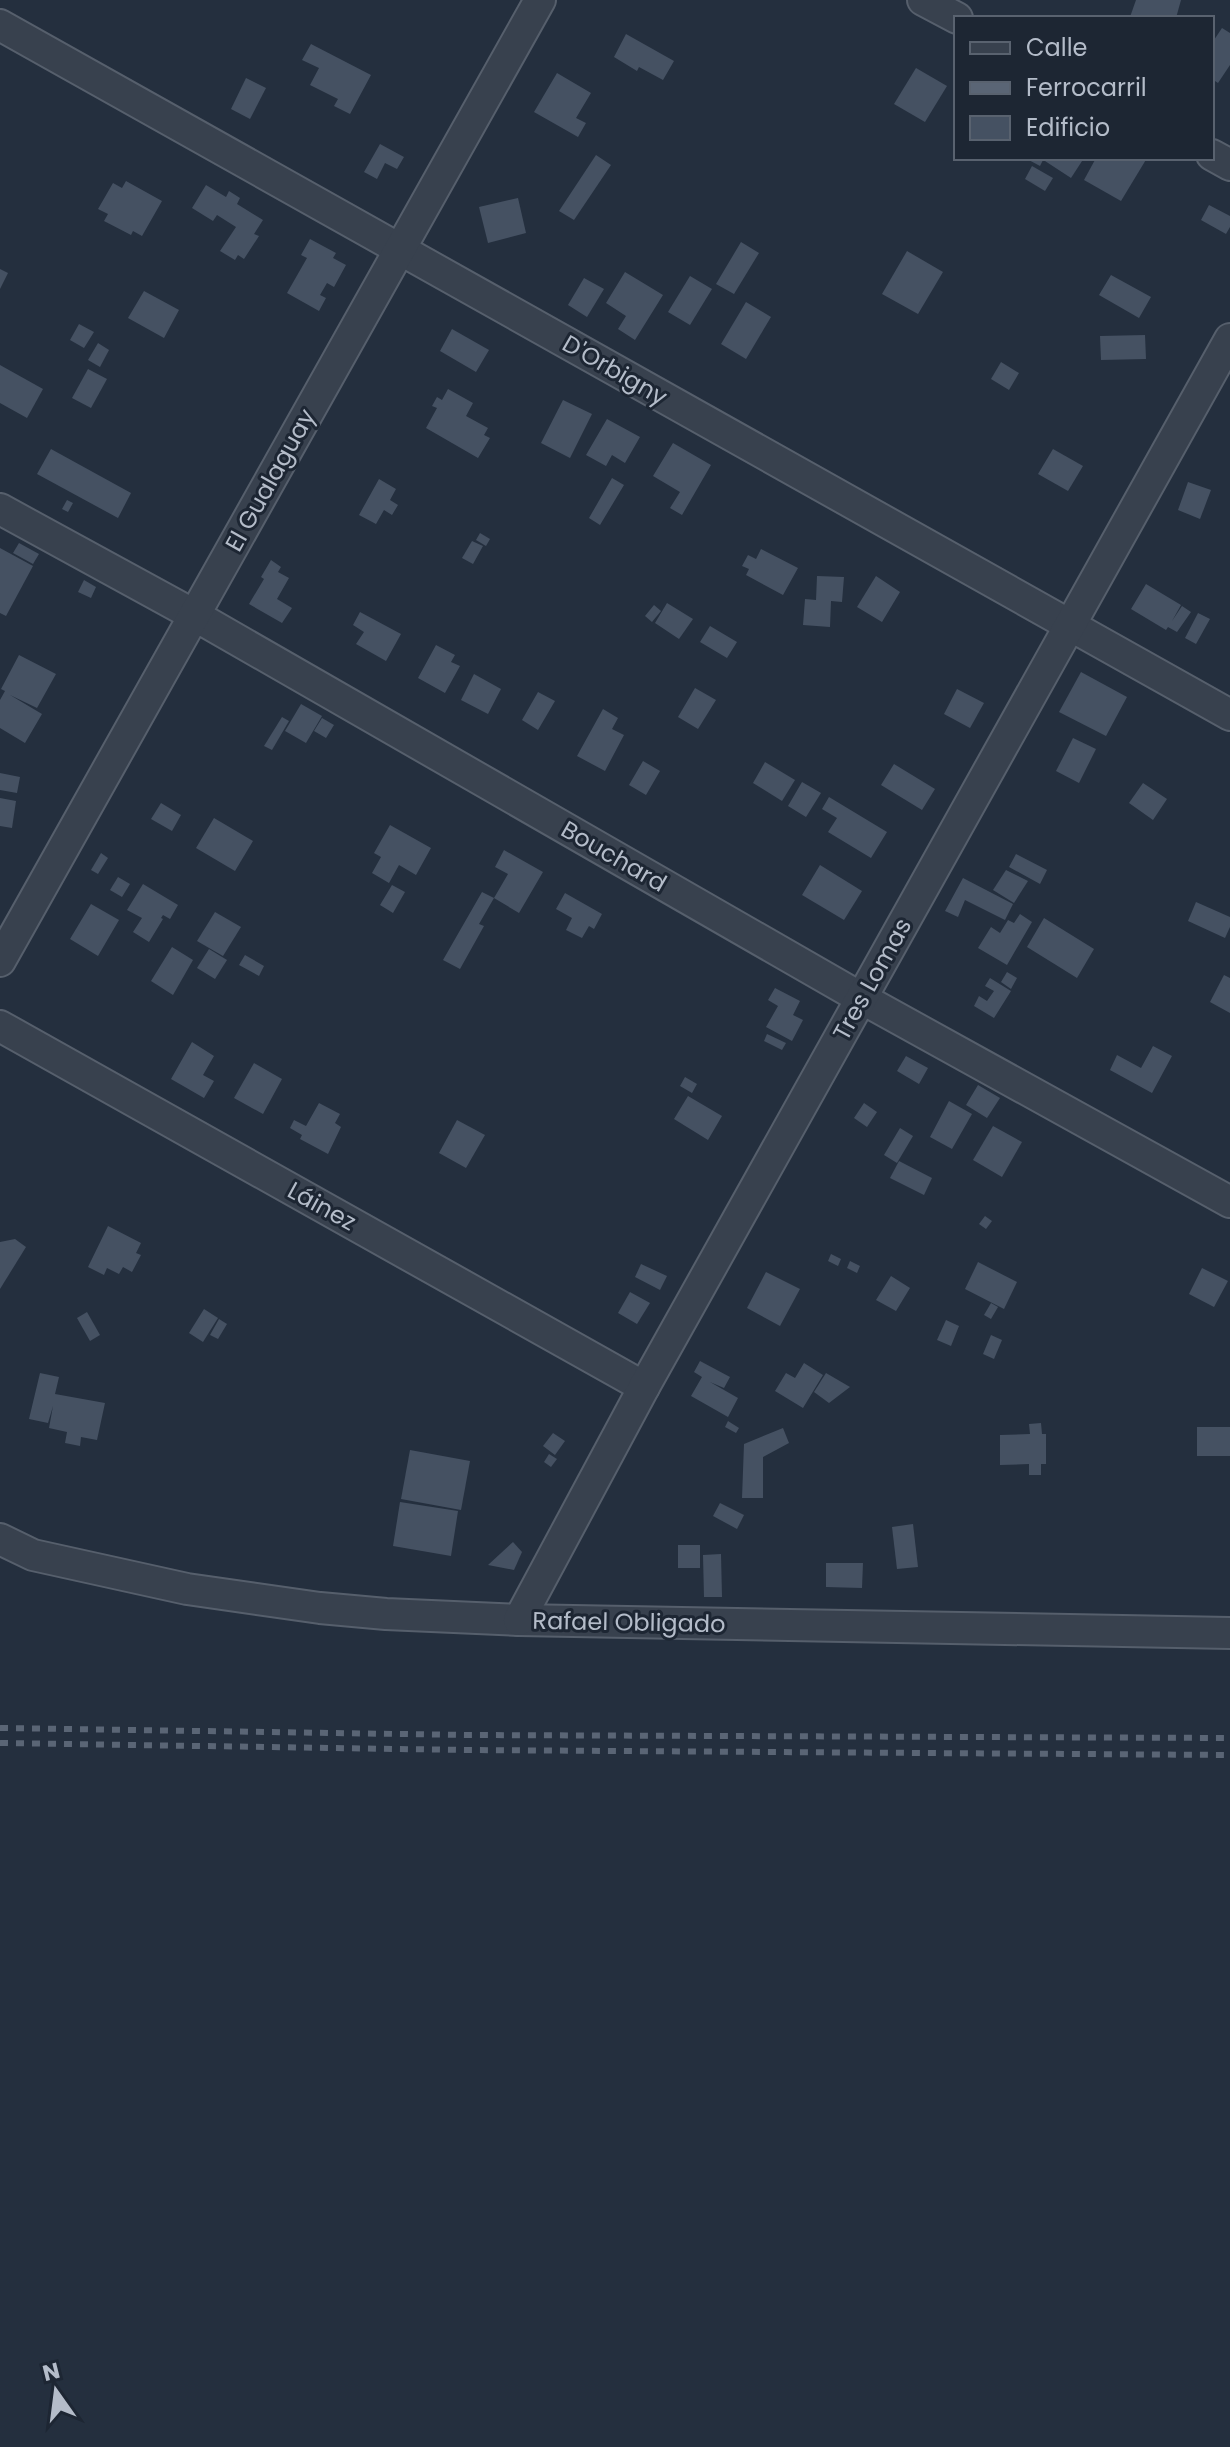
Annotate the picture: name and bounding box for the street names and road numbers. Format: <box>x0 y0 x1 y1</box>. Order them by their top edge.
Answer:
street label: D'Orbigny <box>557 327 674 413</box>
street label: El Gualaguay <box>217 402 323 557</box>
street label: Bouchard <box>555 813 673 899</box>
street label: Tres Lomas <box>825 912 919 1046</box>
street label: Láinez <box>282 1174 362 1238</box>
street label: Rafael Obligado <box>532 1604 726 1640</box>

